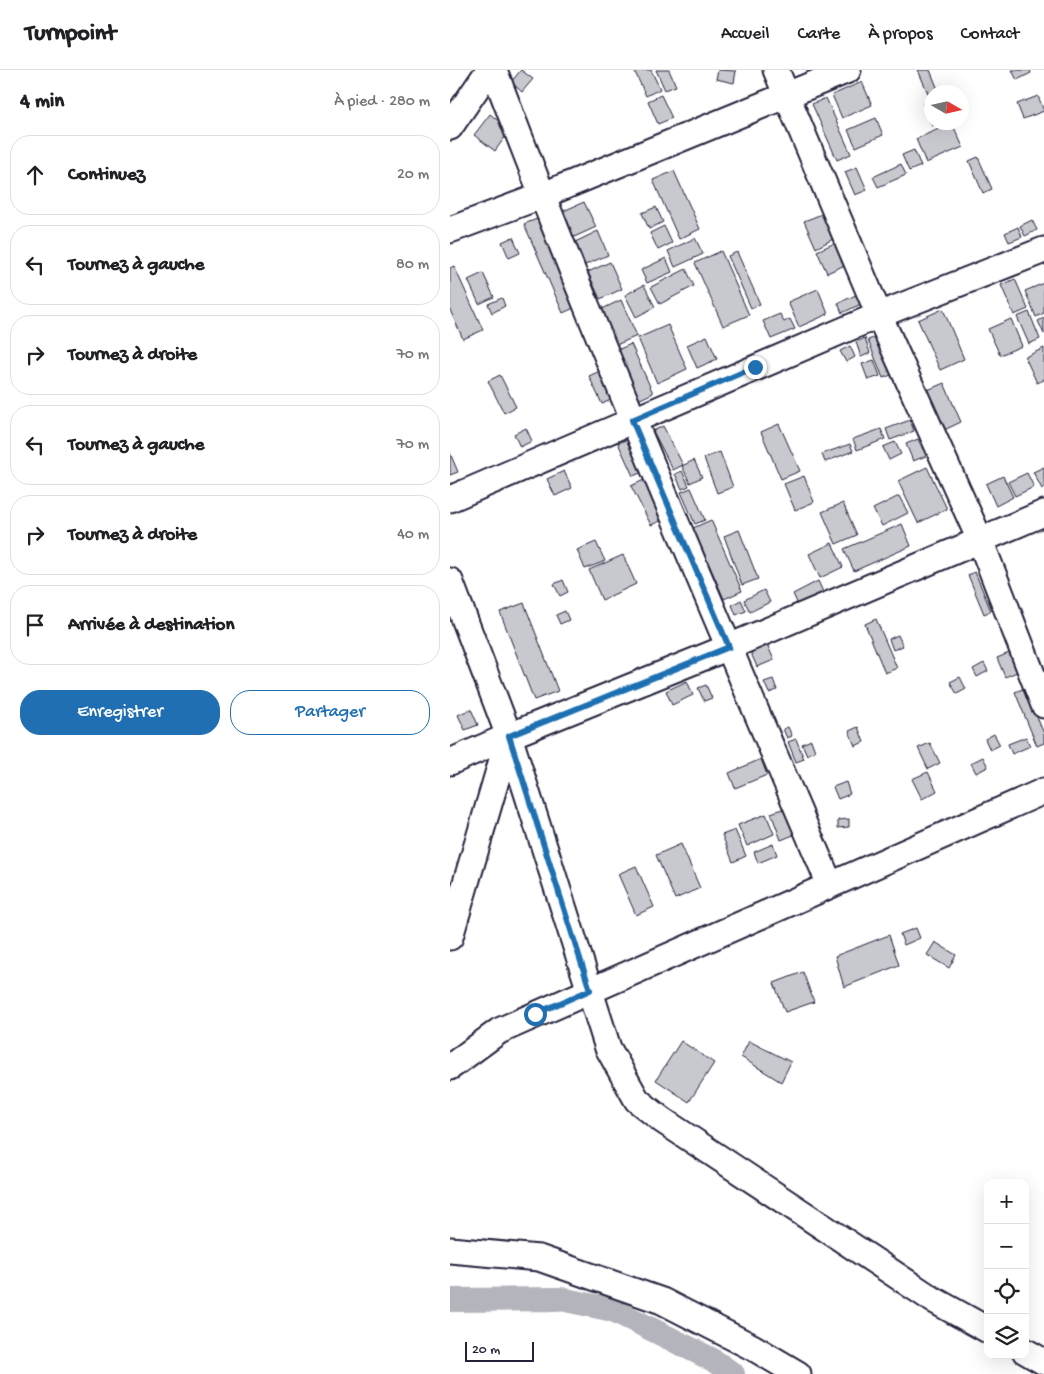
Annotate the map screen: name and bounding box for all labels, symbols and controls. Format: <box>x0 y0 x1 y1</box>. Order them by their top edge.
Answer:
text: Turnpoint <box>25 20 116 49</box>
text: Accueil <box>721 24 769 45</box>
text: Carte <box>797 24 840 45</box>
text: À propos <box>868 24 933 45</box>
text: Contact <box>961 24 1019 45</box>
north arrow <box>924 85 969 130</box>
text: 4 min <box>20 90 64 115</box>
text: À pied · 280 m <box>334 93 430 112</box>
icon: ahead <box>21 161 49 189</box>
text: Continuez <box>68 164 145 187</box>
text: 20 m <box>397 166 429 185</box>
icon: left <box>21 251 49 279</box>
text: Tournez à gauche <box>68 254 204 277</box>
text: 80 m <box>396 256 429 275</box>
icon: right <box>21 341 49 369</box>
text: Tournez à droite <box>68 344 197 367</box>
text: 70 m <box>396 346 429 365</box>
route end <box>744 356 767 379</box>
icon: left <box>21 431 49 459</box>
text: Tournez à gauche <box>68 434 204 457</box>
text: 70 m <box>396 436 429 455</box>
icon: right <box>21 521 49 549</box>
text: Tournez à droite <box>68 524 197 547</box>
text: 40 m <box>397 526 429 545</box>
icon: arrive <box>21 611 49 639</box>
text: Arrivée à destination <box>68 614 234 637</box>
button: Enregistrer <box>20 690 220 735</box>
button: Partager <box>230 690 430 735</box>
route start <box>524 1003 547 1026</box>
map controls <box>984 1179 1029 1359</box>
button: + <box>984 1179 1029 1224</box>
button: − <box>984 1224 1029 1269</box>
button: locate <box>984 1269 1029 1314</box>
button: layers <box>984 1314 1029 1359</box>
scale bar <box>465 1339 534 1362</box>
text: 20 m <box>472 1342 500 1359</box>

